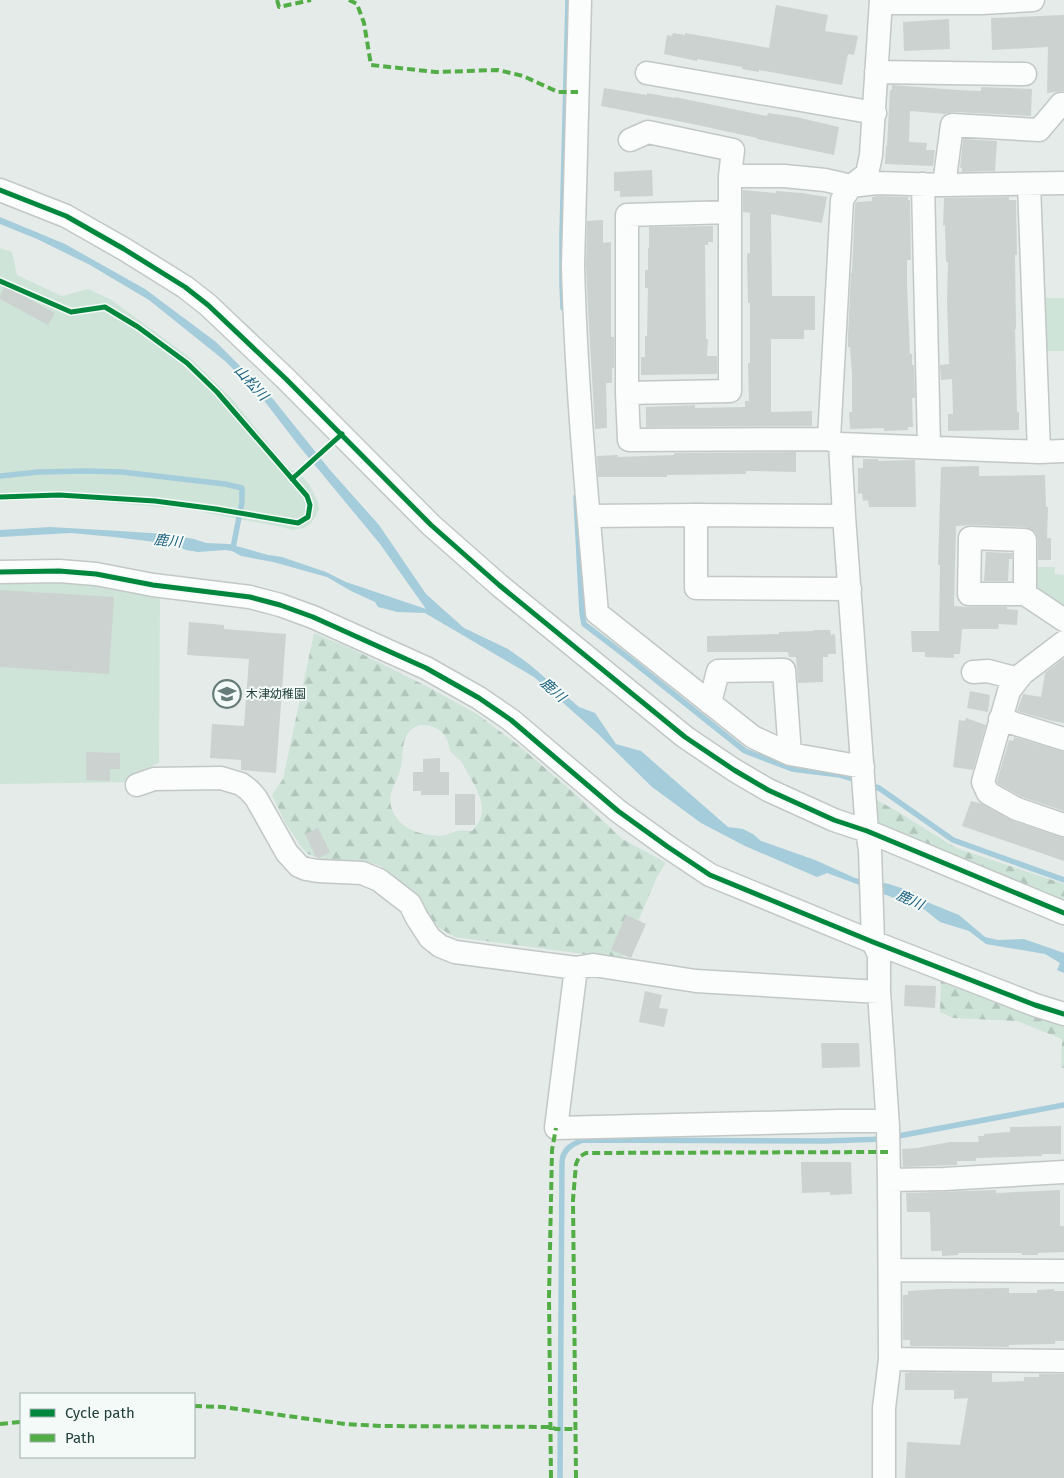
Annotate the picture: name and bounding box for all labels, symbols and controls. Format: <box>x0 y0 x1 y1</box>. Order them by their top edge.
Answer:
water label: 山松川 <box>230 362 273 406</box>
water label: 鹿川 <box>153 531 185 551</box>
water label: 鹿川 <box>537 674 571 707</box>
school or university icon: 木津幼稚園 <box>212 679 242 709</box>
place label: 木津幼稚園 <box>246 687 306 701</box>
water label: 鹿川 <box>894 886 928 914</box>
legend <box>20 1393 195 1458</box>
text: Cycle path <box>65 1404 135 1422</box>
text: Path <box>65 1429 95 1447</box>

